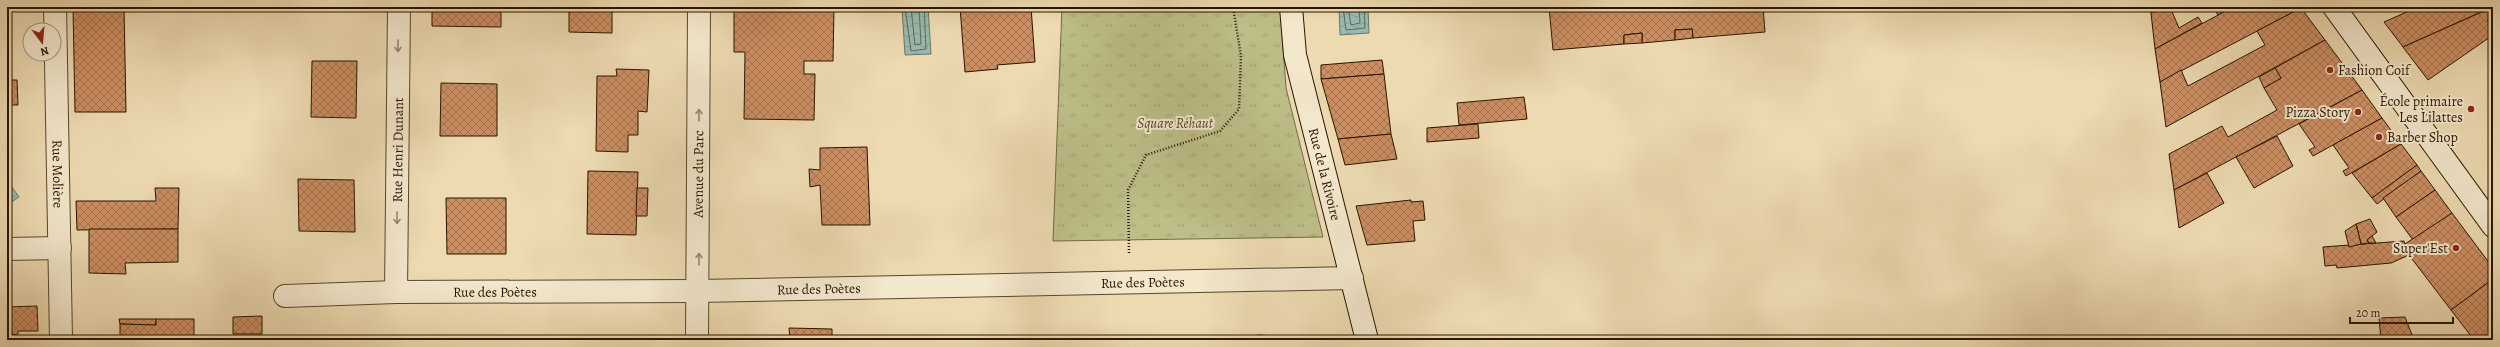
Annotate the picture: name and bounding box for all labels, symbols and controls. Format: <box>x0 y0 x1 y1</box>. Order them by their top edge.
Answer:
north arrow <box>22 22 62 62</box>
one-way arrow <box>394 39 402 52</box>
text: N <box>39 43 51 59</box>
place label: Fashion Coif <box>2338 61 2412 80</box>
marker: Fashion Coif <box>2325 65 2335 75</box>
place label: École primaire Les Lilattes <box>2380 92 2463 127</box>
street label: Rue Henri Dunant <box>387 97 408 203</box>
place label: Pizza Story <box>2285 103 2351 122</box>
marker: École primaire Les Lilattes <box>2466 104 2476 114</box>
marker: Pizza Story <box>2353 107 2363 117</box>
one-way arrow <box>695 109 703 122</box>
park label: Square Réhaut <box>1137 114 1214 133</box>
street label: Rue de la Rivoire <box>1304 126 1346 222</box>
place label: Barber Shop <box>2387 128 2458 147</box>
street label: Avenue du Parc <box>688 130 708 219</box>
marker: Barber Shop <box>2374 132 2384 142</box>
street label: Rue Molière <box>48 140 68 208</box>
one-way arrow <box>393 211 401 224</box>
place label: Super'Est <box>2393 239 2448 258</box>
marker: Super'Est <box>2451 243 2461 253</box>
one-way arrow <box>695 253 703 266</box>
street label: Rue des Poètes <box>1101 272 1185 292</box>
street label: Rue des Poètes <box>777 278 861 299</box>
street label: Rue des Poètes <box>453 282 537 301</box>
scale bar <box>2350 299 2453 325</box>
text: 20 m <box>2356 305 2380 321</box>

